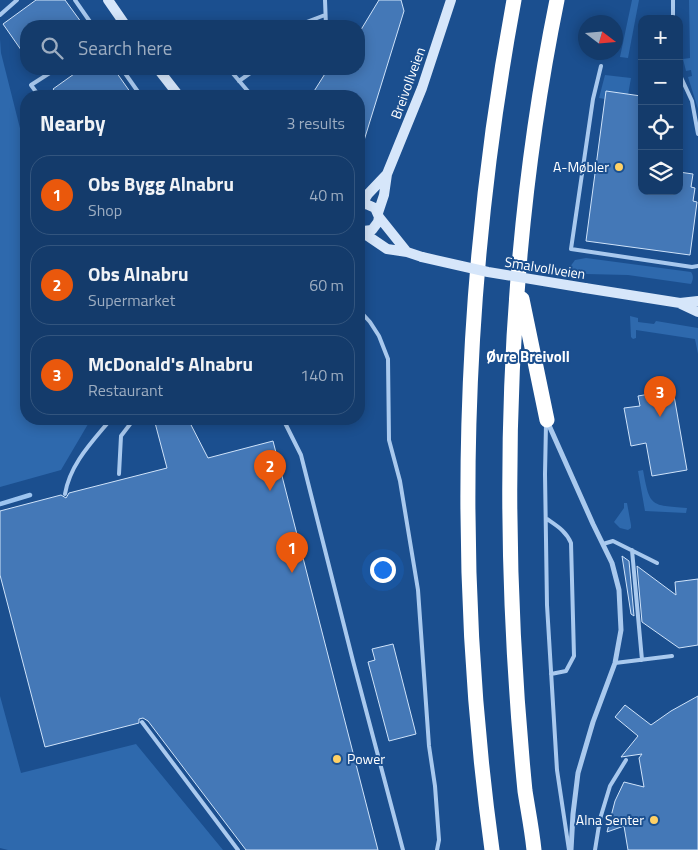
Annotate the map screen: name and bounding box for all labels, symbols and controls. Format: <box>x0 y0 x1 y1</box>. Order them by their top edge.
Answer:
north arrow <box>578 15 623 60</box>
map controls <box>638 15 683 195</box>
button: + <box>638 15 683 60</box>
search box <box>20 20 365 75</box>
text: Search here <box>78 33 172 62</box>
icon: search <box>38 34 66 62</box>
street label: Breivollveien <box>385 44 430 122</box>
button: − <box>638 60 683 105</box>
button: locate <box>638 105 683 150</box>
text: Nearby <box>40 107 105 139</box>
text: 3 results <box>286 111 345 135</box>
button: layers <box>638 150 683 195</box>
place label: A-Møbler <box>553 156 609 177</box>
marker: A-Møbler <box>613 161 625 173</box>
text: Obs Bygg Alnabru <box>88 169 234 198</box>
text: 1 <box>53 183 61 207</box>
text: 40 m <box>309 183 344 207</box>
text: Shop <box>88 198 122 222</box>
street label: Smalvollveien <box>503 251 587 284</box>
text: Obs Alnabru <box>88 259 189 288</box>
text: 2 <box>53 273 61 297</box>
text: 60 m <box>309 273 344 297</box>
text: Supermarket <box>88 288 175 312</box>
district label: Øvre Breivoll <box>486 345 570 368</box>
text: McDonald's Alnabru <box>88 349 253 378</box>
text: 3 <box>53 363 61 387</box>
text: 140 m <box>300 363 344 387</box>
pin: 3 <box>644 376 676 417</box>
text: Restaurant <box>88 378 163 402</box>
pin: 2 <box>254 450 286 491</box>
pin: 1 <box>276 532 308 573</box>
your location <box>370 557 396 583</box>
place label: Power <box>347 748 385 769</box>
marker: Power <box>331 753 343 765</box>
place label: Alna Senter <box>576 809 644 830</box>
marker: Alna Senter <box>648 814 660 826</box>

